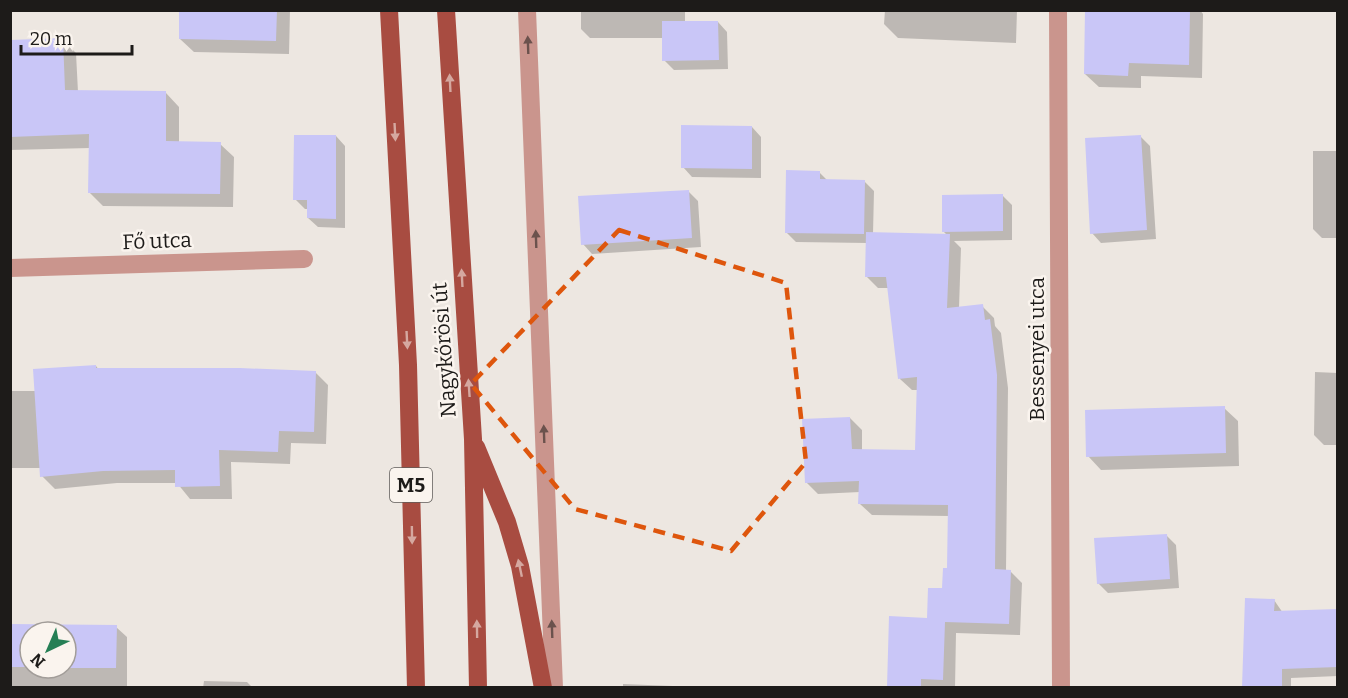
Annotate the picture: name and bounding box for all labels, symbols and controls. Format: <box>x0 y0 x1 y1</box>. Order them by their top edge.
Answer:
scale bar <box>21 18 132 56</box>
text: 20 m <box>30 28 72 50</box>
one-way arrow <box>524 35 533 54</box>
one-way arrow <box>446 74 455 93</box>
one-way arrow <box>391 122 400 141</box>
street label: Fő utca <box>122 227 193 255</box>
one-way arrow <box>531 230 541 249</box>
one-way arrow <box>457 269 466 288</box>
street label: Bessenyei utca <box>1024 277 1050 421</box>
street label: Nagykőrösi út <box>426 281 462 418</box>
one-way arrow <box>402 331 411 350</box>
one-way arrow <box>464 378 474 397</box>
one-way arrow <box>539 425 548 444</box>
road number: M5 <box>390 468 432 502</box>
one-way arrow <box>408 526 417 545</box>
one-way arrow <box>515 559 524 578</box>
north arrow <box>18 620 78 680</box>
one-way arrow <box>472 620 482 639</box>
one-way arrow <box>547 620 556 639</box>
text: N <box>27 649 49 672</box>

